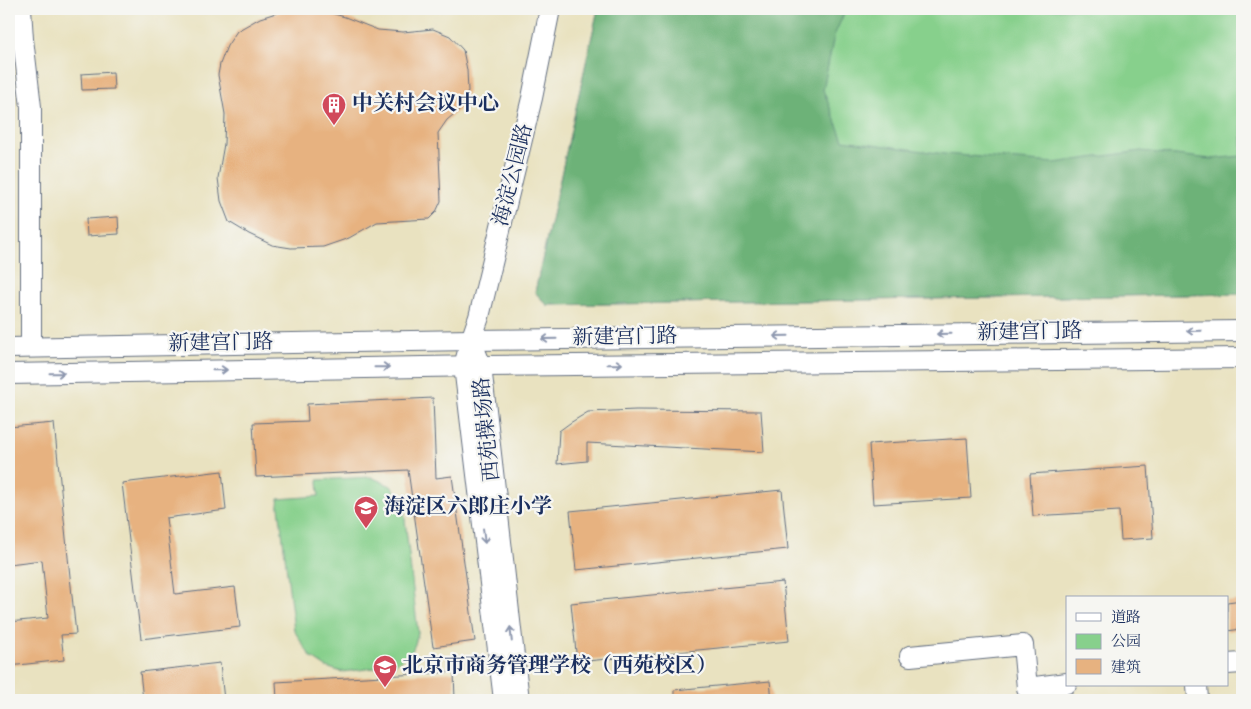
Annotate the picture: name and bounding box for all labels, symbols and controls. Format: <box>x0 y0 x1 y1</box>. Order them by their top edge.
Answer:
place label: 中关村会议中心 <box>352 90 499 120</box>
building icon: 中关村会议中心 <box>321 92 347 126</box>
street label: 海淀公园路 <box>487 120 541 230</box>
street label: 新建宫门路 <box>977 317 1083 349</box>
street label: 新建宫门路 <box>572 322 678 354</box>
one-way arrow <box>1186 326 1202 336</box>
street label: 新建宫门路 <box>168 328 274 360</box>
one-way arrow <box>936 329 952 339</box>
one-way arrow <box>773 331 790 341</box>
one-way arrow <box>541 334 557 344</box>
one-way arrow <box>606 359 623 369</box>
one-way arrow <box>374 362 390 372</box>
one-way arrow <box>212 365 228 375</box>
one-way arrow <box>49 368 65 378</box>
street label: 西苑操场路 <box>468 375 508 483</box>
place label: 海淀区六郎庄小学 <box>384 493 552 523</box>
school or university icon: 海淀区六郎庄小学 <box>353 495 379 529</box>
one-way arrow <box>479 528 489 544</box>
legend <box>1066 596 1228 686</box>
text: 道路 <box>1111 608 1141 629</box>
one-way arrow <box>506 627 516 643</box>
text: 公园 <box>1111 632 1141 653</box>
place label: 北京市商务管理学校（西苑校区） <box>402 652 717 682</box>
school or university icon: 北京市商务管理学校（西苑校区） <box>372 654 398 688</box>
text: 建筑 <box>1111 658 1141 679</box>

